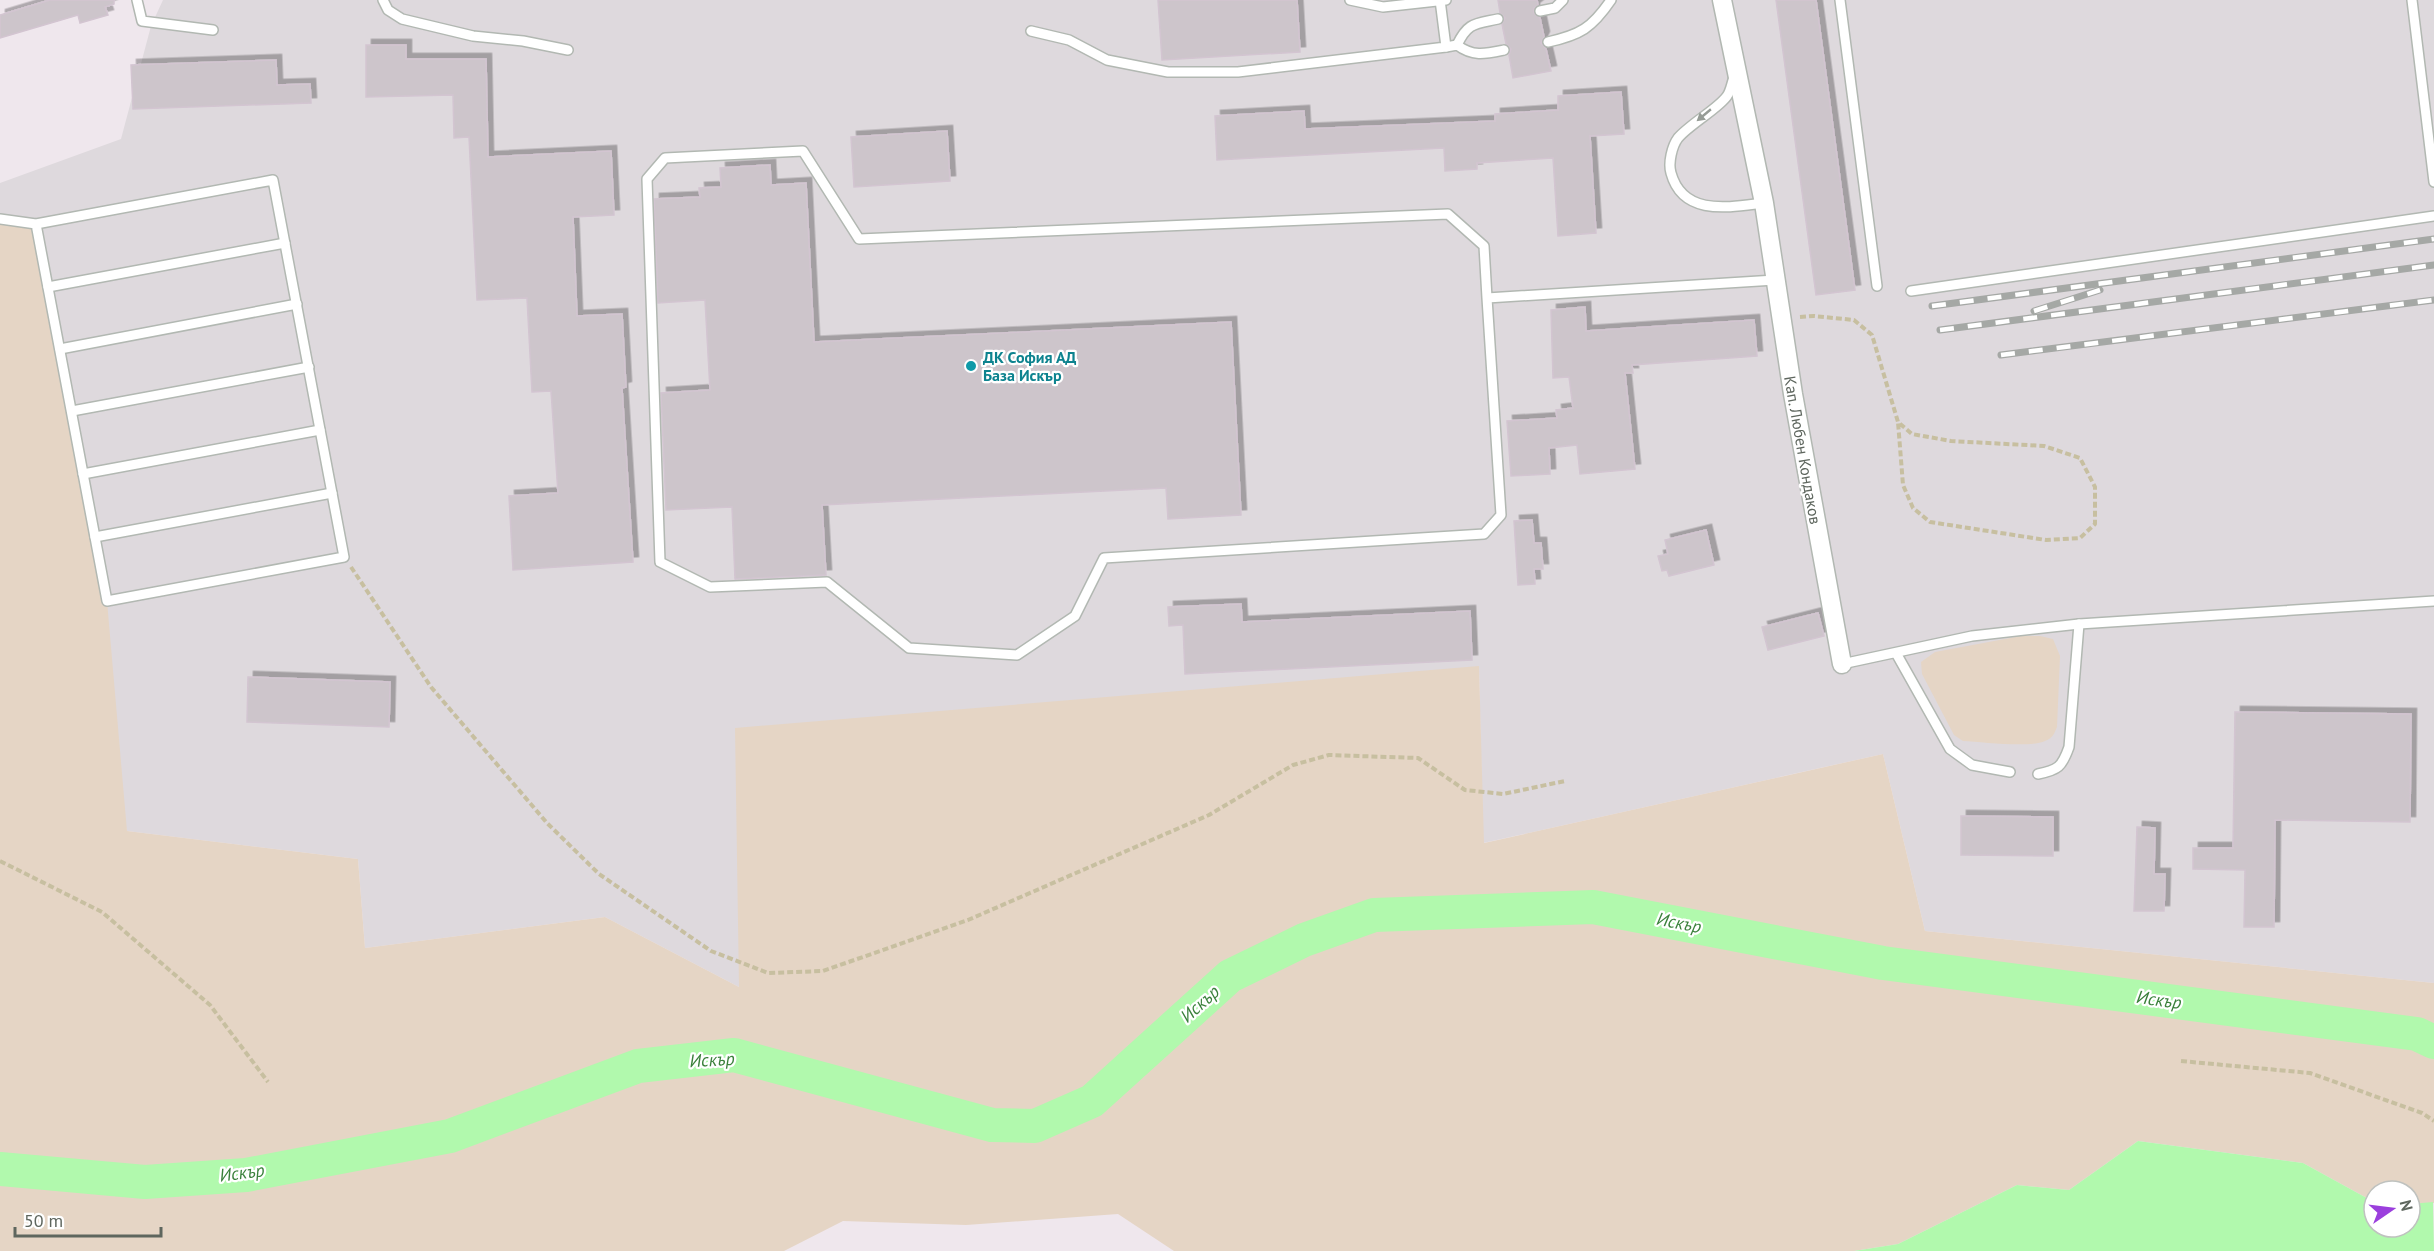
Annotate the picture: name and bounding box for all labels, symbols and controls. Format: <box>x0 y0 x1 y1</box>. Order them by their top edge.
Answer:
one-way arrow <box>1696 109 1711 121</box>
place label: ДК София АД База Искър <box>983 347 1076 385</box>
marker: ДК София АД База Искър <box>964 359 978 373</box>
street label: Кап. Любен Кондаков <box>1780 374 1826 526</box>
water label: Искър <box>1655 907 1704 938</box>
water label: Искър <box>1175 980 1224 1027</box>
water label: Искър <box>2135 985 2183 1014</box>
water label: Искър <box>689 1047 735 1072</box>
water label: Искър <box>218 1158 266 1187</box>
north arrow <box>2362 1179 2422 1239</box>
text: N <box>2396 1198 2418 1213</box>
scale bar <box>15 1200 160 1238</box>
text: 50 m <box>24 1209 63 1232</box>

